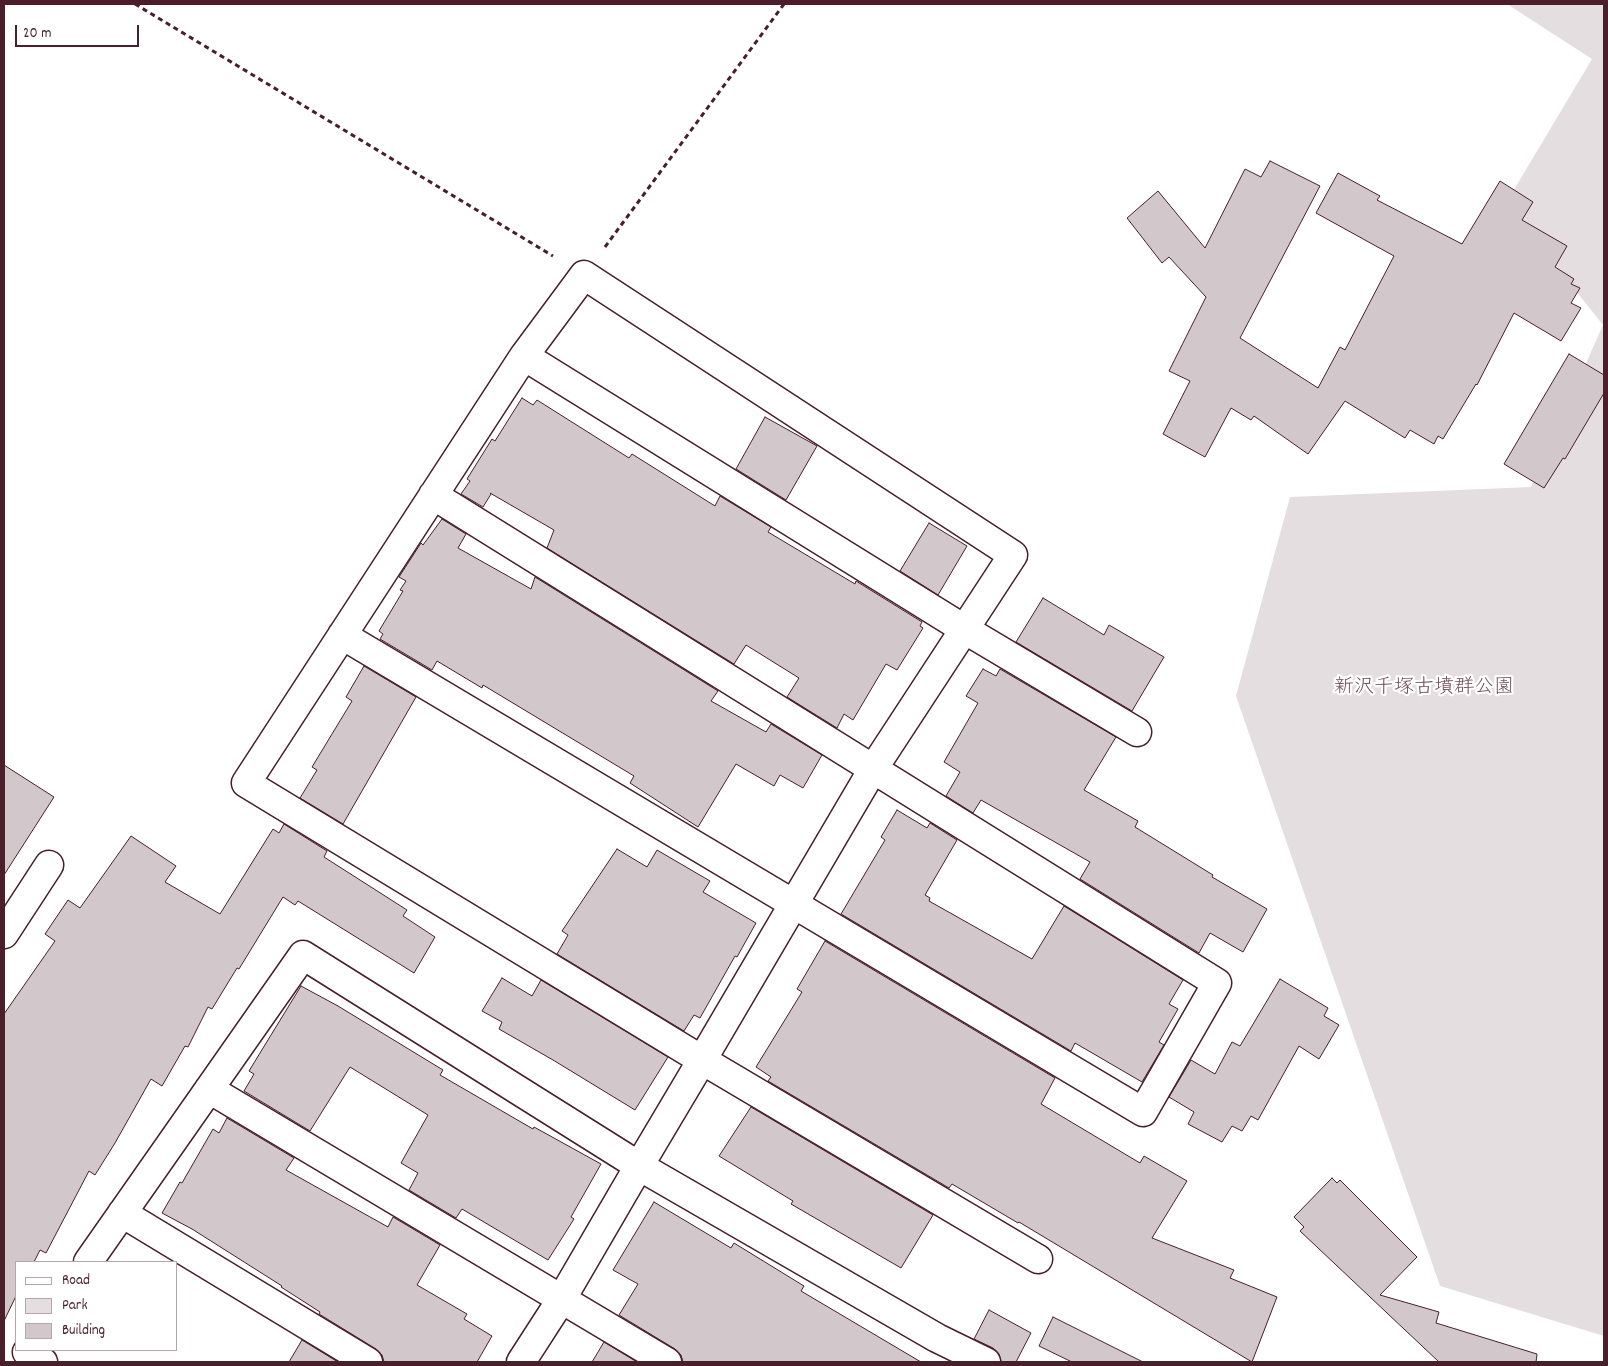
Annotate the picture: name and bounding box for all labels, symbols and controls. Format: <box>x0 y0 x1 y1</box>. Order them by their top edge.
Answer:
scale bar <box>18 15 141 47</box>
text: 20 m <box>23 23 51 45</box>
park label: 新沢千塚古墳群公園 <box>1334 677 1514 701</box>
legend <box>15 1261 178 1351</box>
text: Road <box>62 1270 90 1292</box>
text: Park <box>62 1295 88 1317</box>
text: Building <box>62 1320 105 1342</box>

